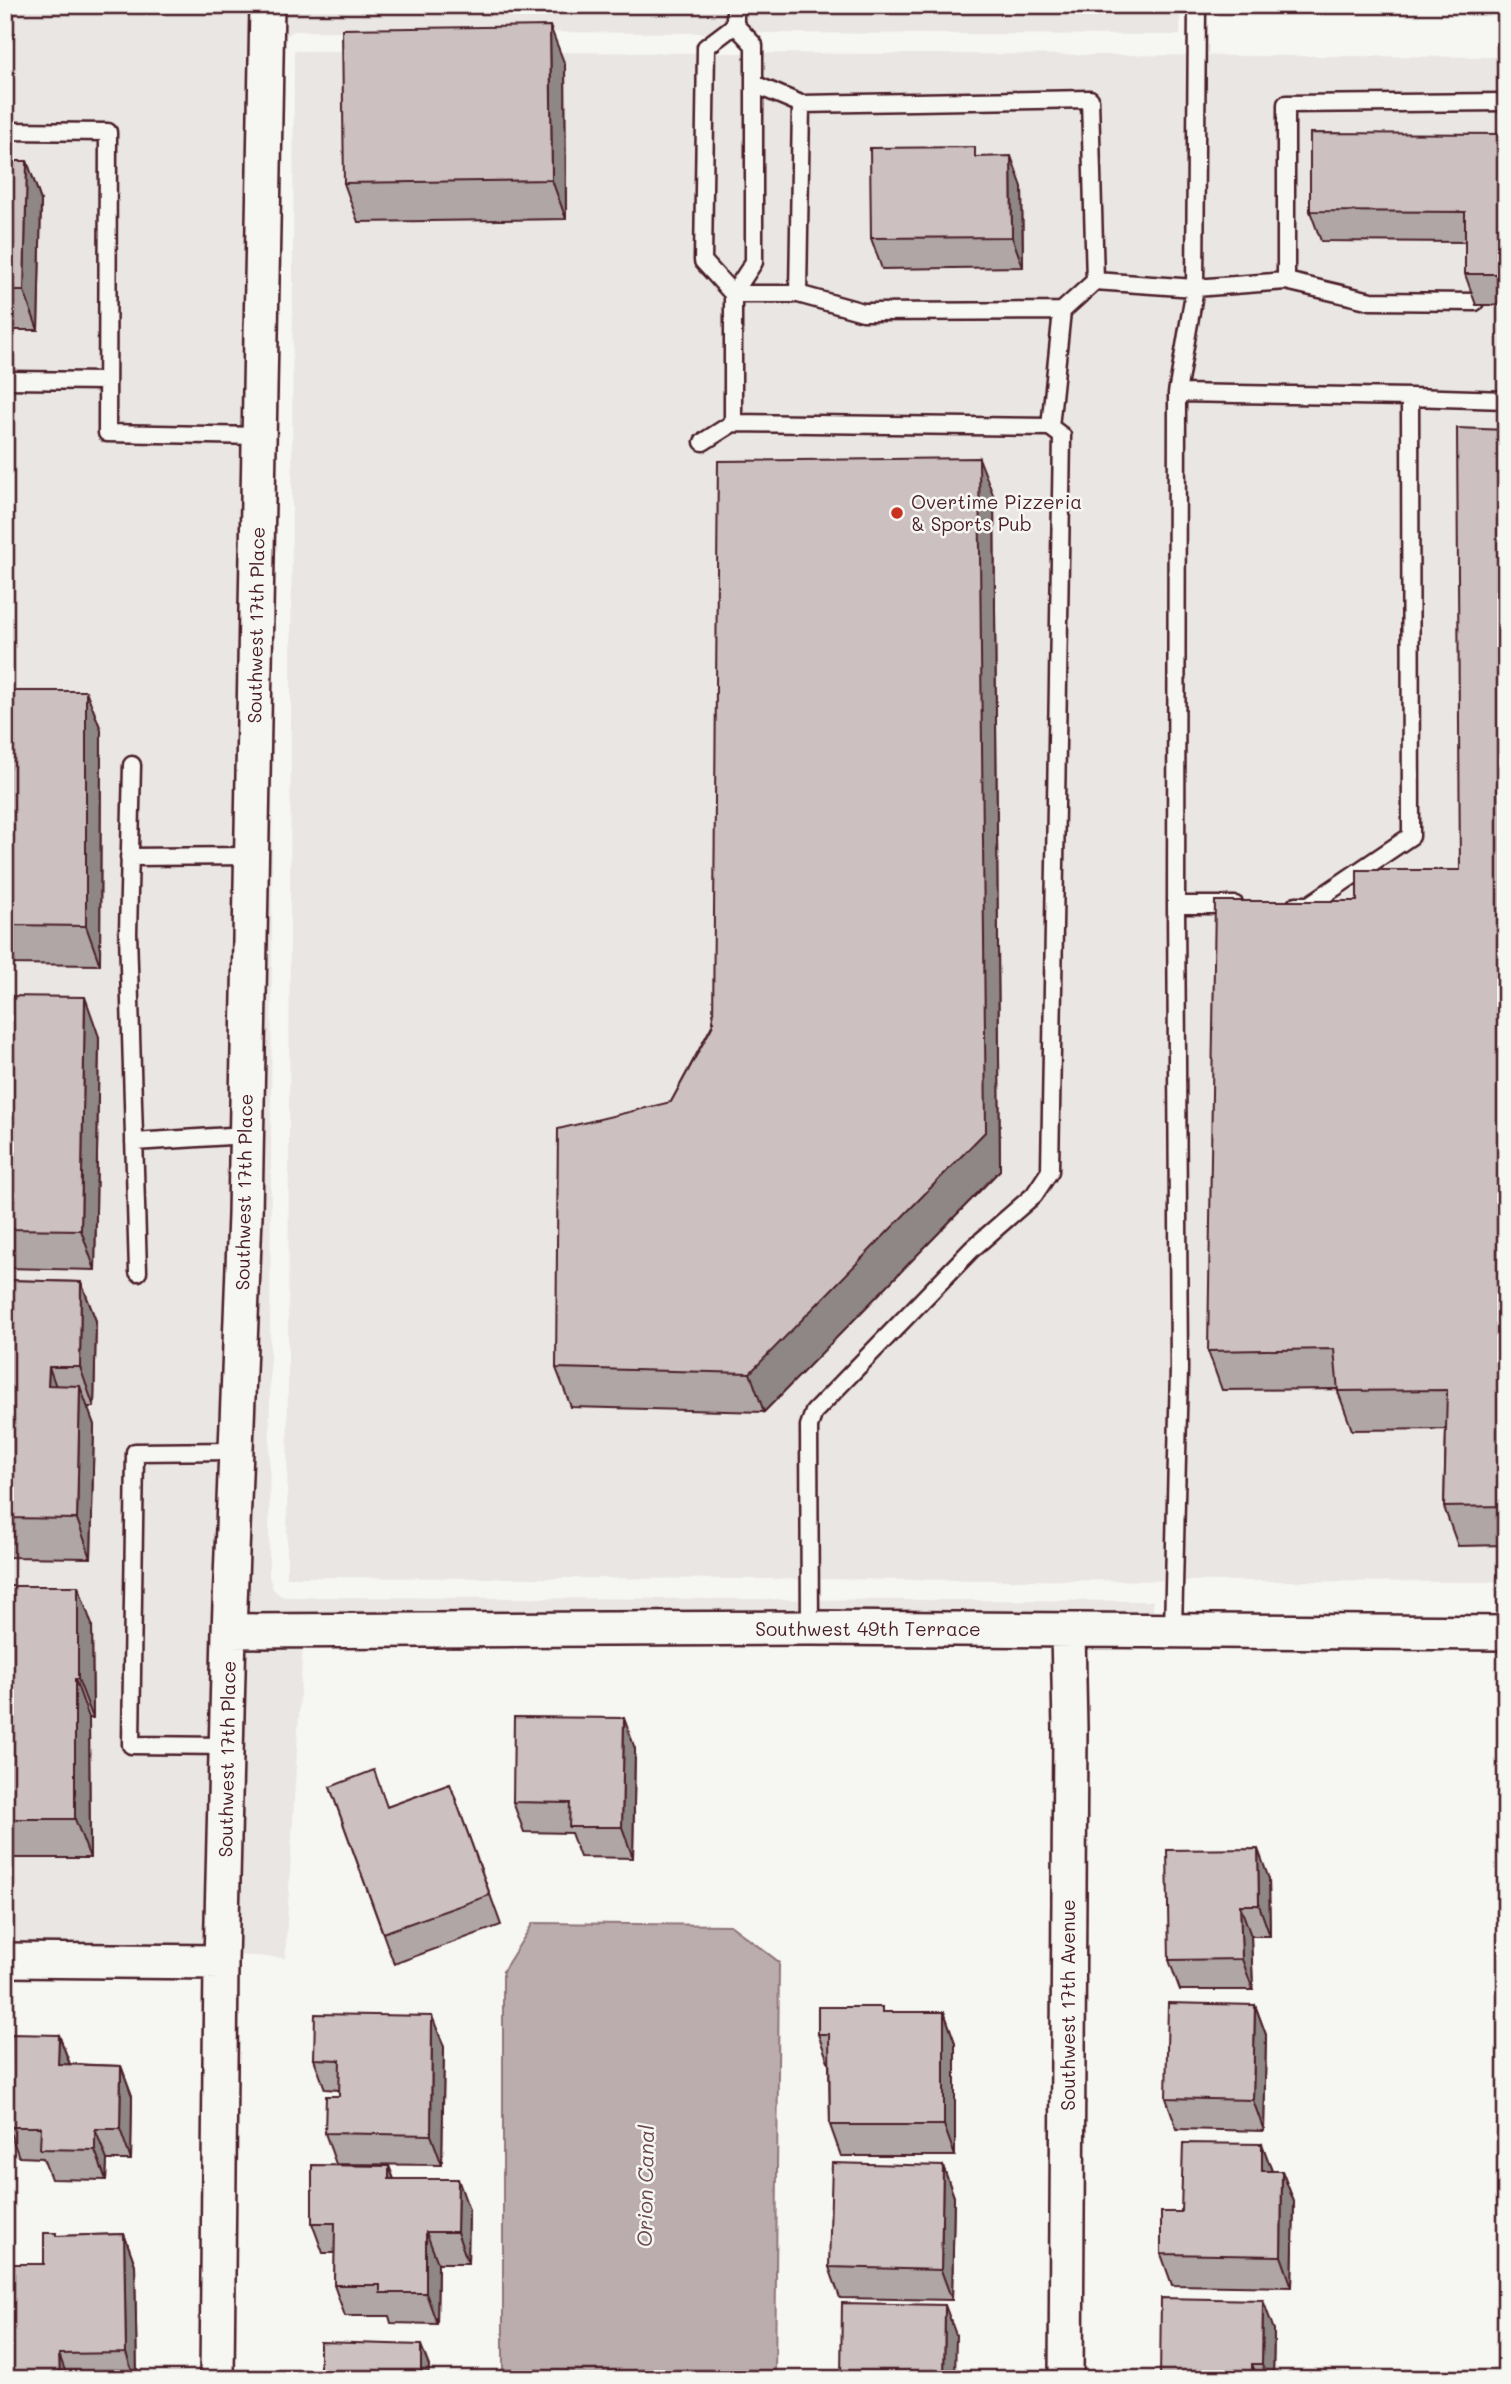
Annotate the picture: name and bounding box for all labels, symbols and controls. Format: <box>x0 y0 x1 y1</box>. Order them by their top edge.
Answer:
place label: Overtime Pizzeria & Sports Pub <box>911 489 1082 536</box>
marker: Overtime Pizzeria & Sports Pub <box>889 505 905 521</box>
street label: Southwest 17th Place <box>241 526 270 724</box>
street label: Southwest 17th Place <box>229 1093 258 1291</box>
street label: Southwest 49th Terrace <box>755 1616 981 1641</box>
street label: Southwest 17th Place <box>212 1660 241 1858</box>
street label: Southwest 17th Avenue <box>1055 1899 1080 2111</box>
water label: Orion Canal <box>630 2124 659 2247</box>

